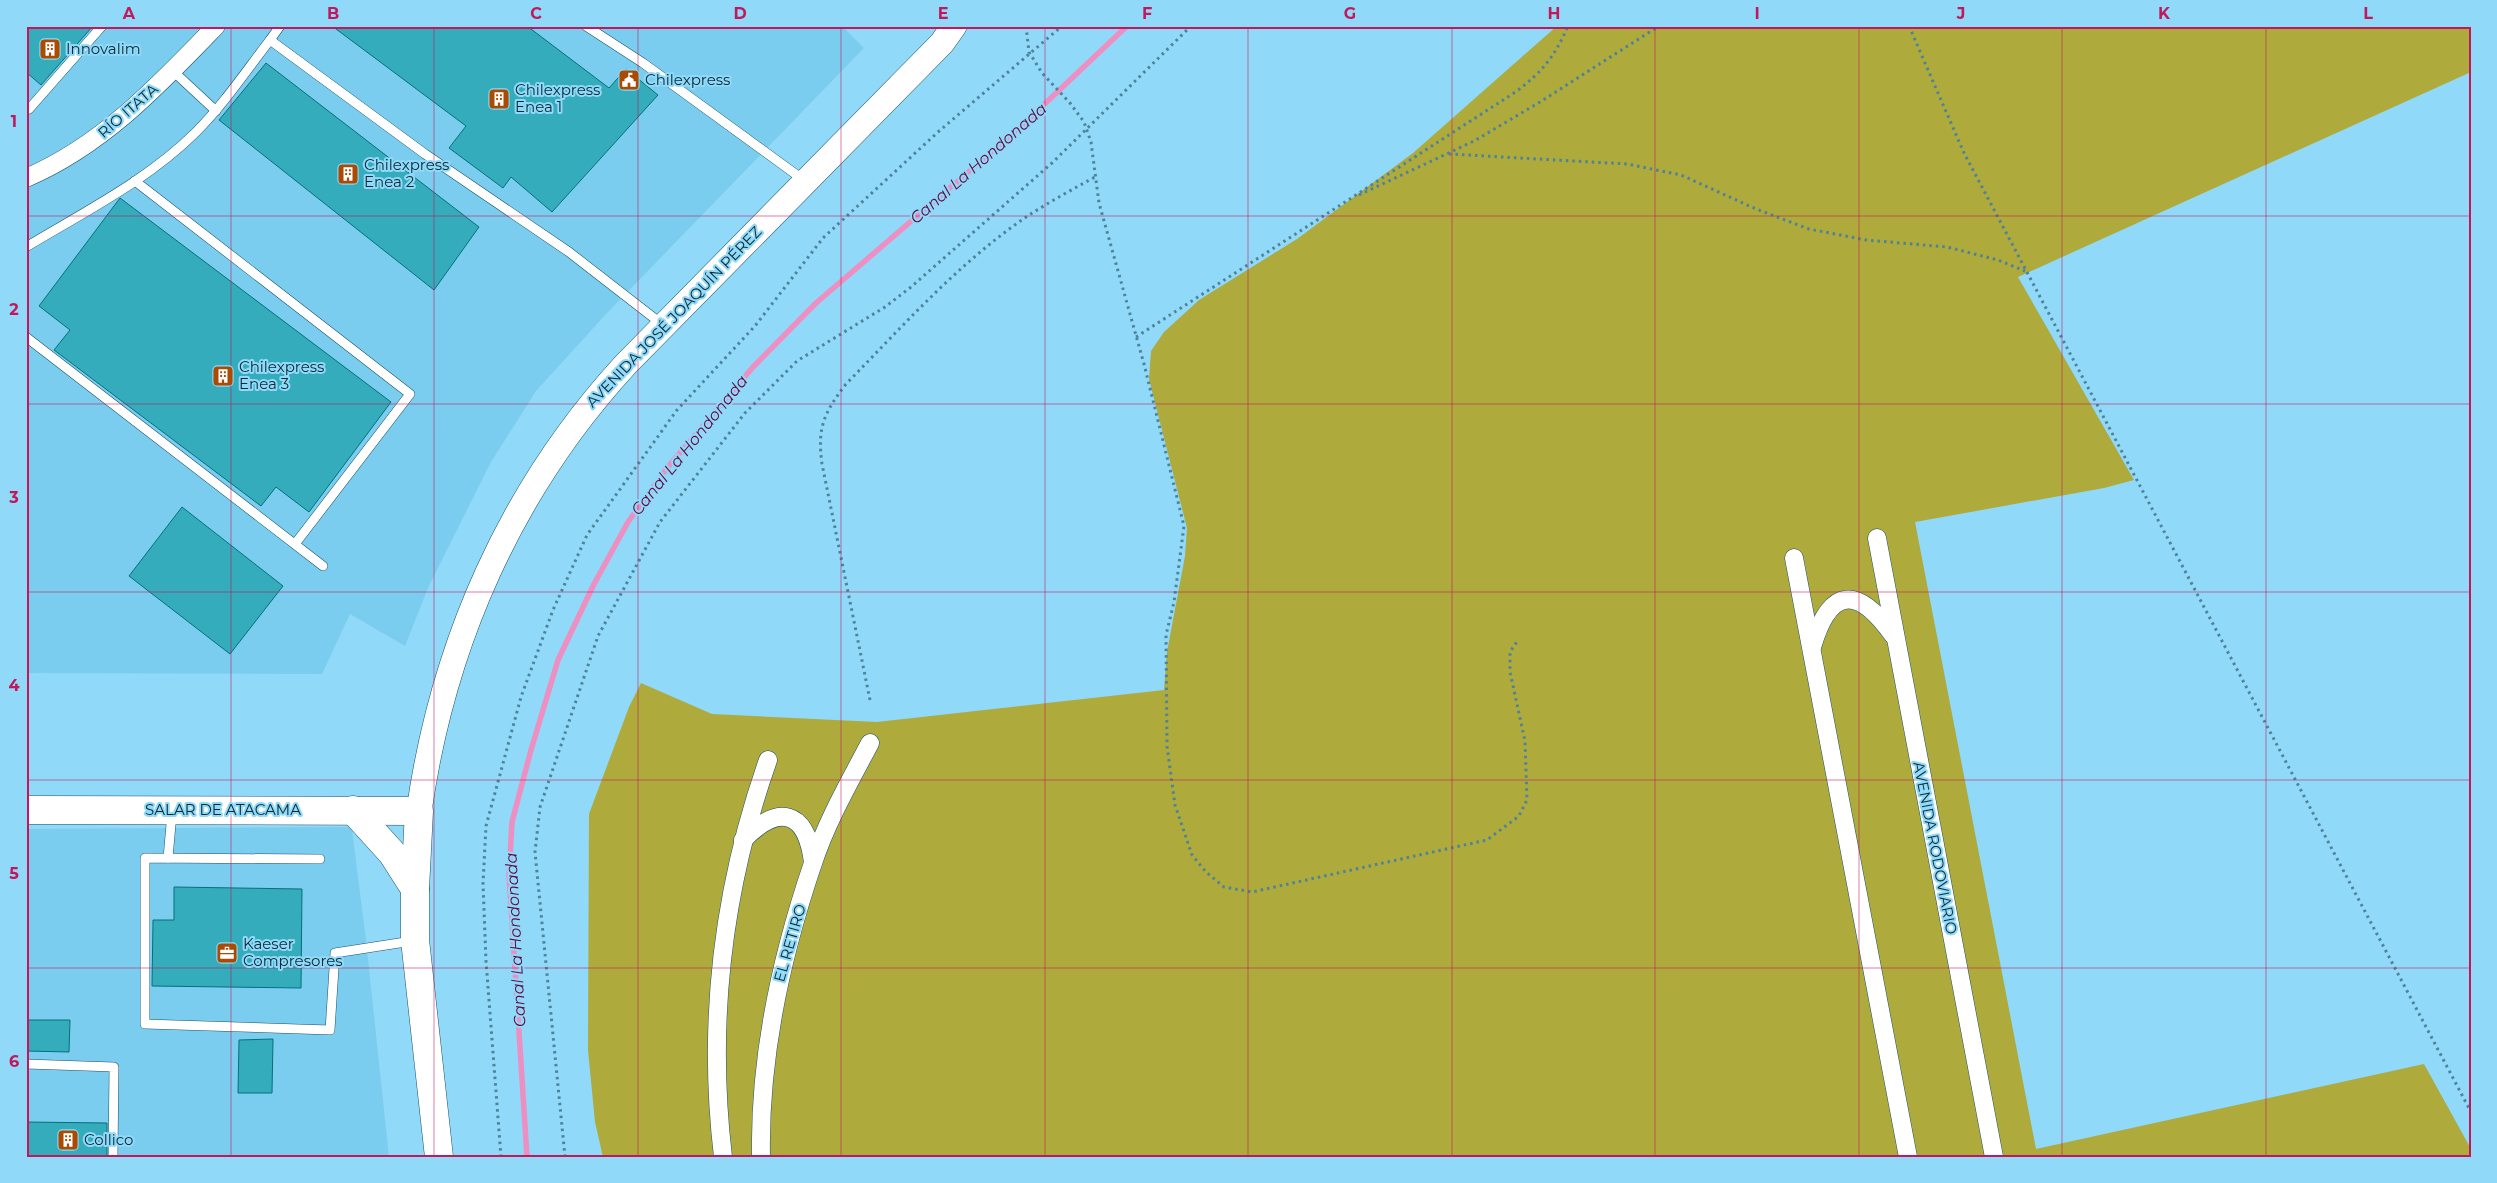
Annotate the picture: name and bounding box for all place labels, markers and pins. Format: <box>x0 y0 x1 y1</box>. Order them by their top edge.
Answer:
building icon: Innovalim <box>38 37 62 61</box>
place label: Innovalim <box>66 39 141 58</box>
public building icon: Chilexpress <box>617 68 641 92</box>
place label: Chilexpress <box>645 70 730 89</box>
place label: Chilexpress Enea 1 <box>515 80 600 116</box>
building icon: Chilexpress Enea 1 <box>487 87 511 111</box>
place label: Chilexpress Enea 2 <box>364 155 449 191</box>
building icon: Chilexpress Enea 2 <box>336 162 360 186</box>
place label: Chilexpress Enea 3 <box>239 357 324 393</box>
building icon: Chilexpress Enea 3 <box>211 364 235 388</box>
place label: Kaeser Compresores <box>243 934 343 970</box>
office icon: Kaeser Compresores <box>215 941 239 965</box>
building icon: Collico <box>56 1128 80 1152</box>
place label: Collico <box>84 1130 134 1149</box>

